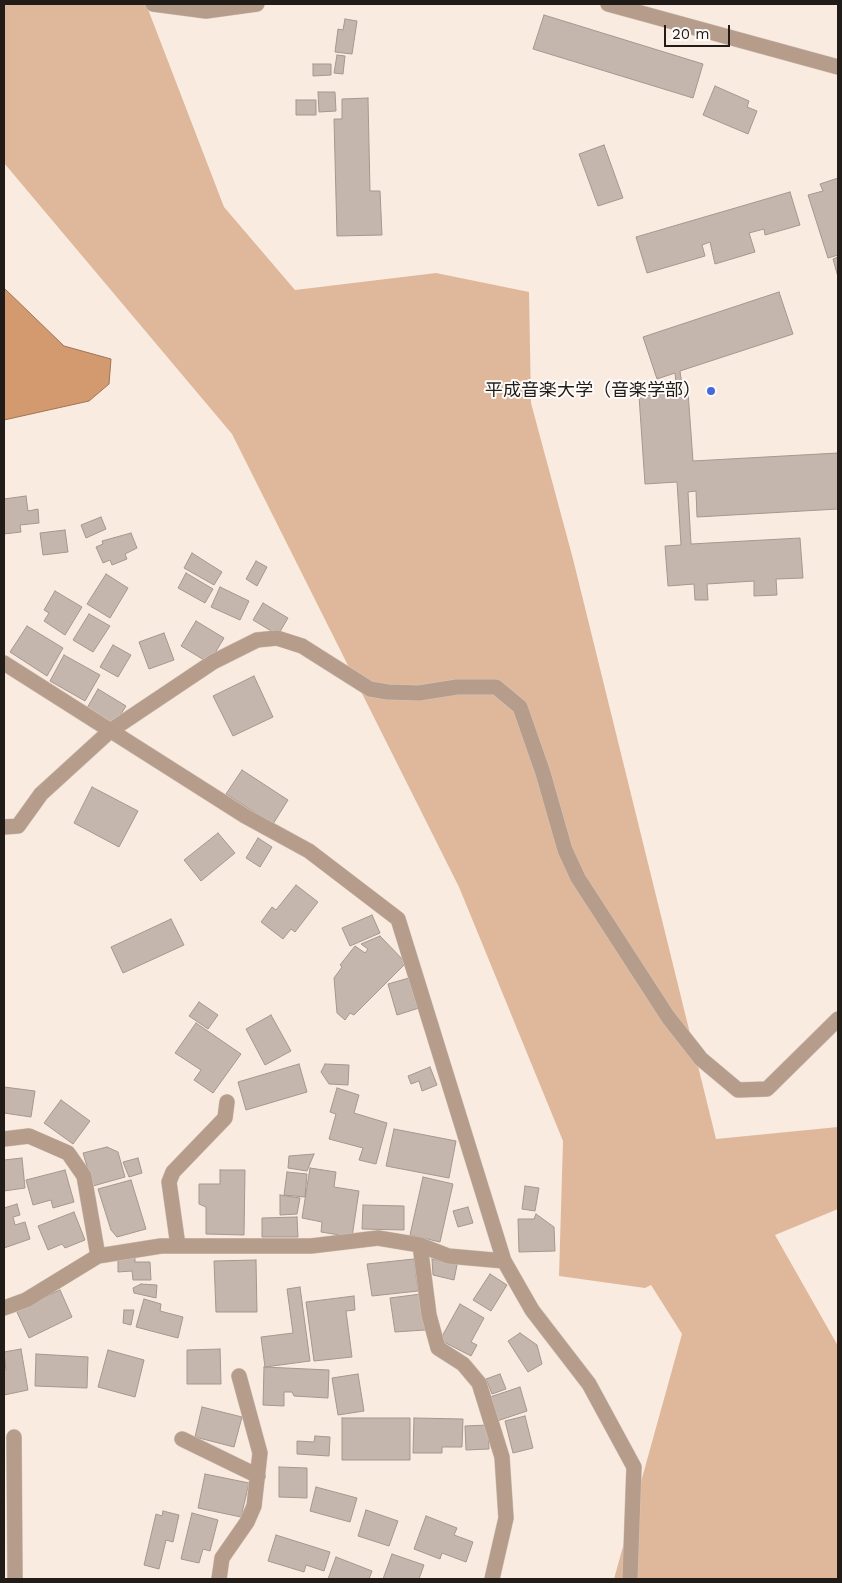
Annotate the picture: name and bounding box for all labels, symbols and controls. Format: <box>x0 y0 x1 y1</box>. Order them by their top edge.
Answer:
scale bar <box>667 15 733 47</box>
text: 20 m <box>672 25 710 43</box>
place label: 平成音楽大学（音楽学部） <box>485 380 701 402</box>
marker: 平成音楽大学（音楽学部） <box>705 385 717 397</box>

